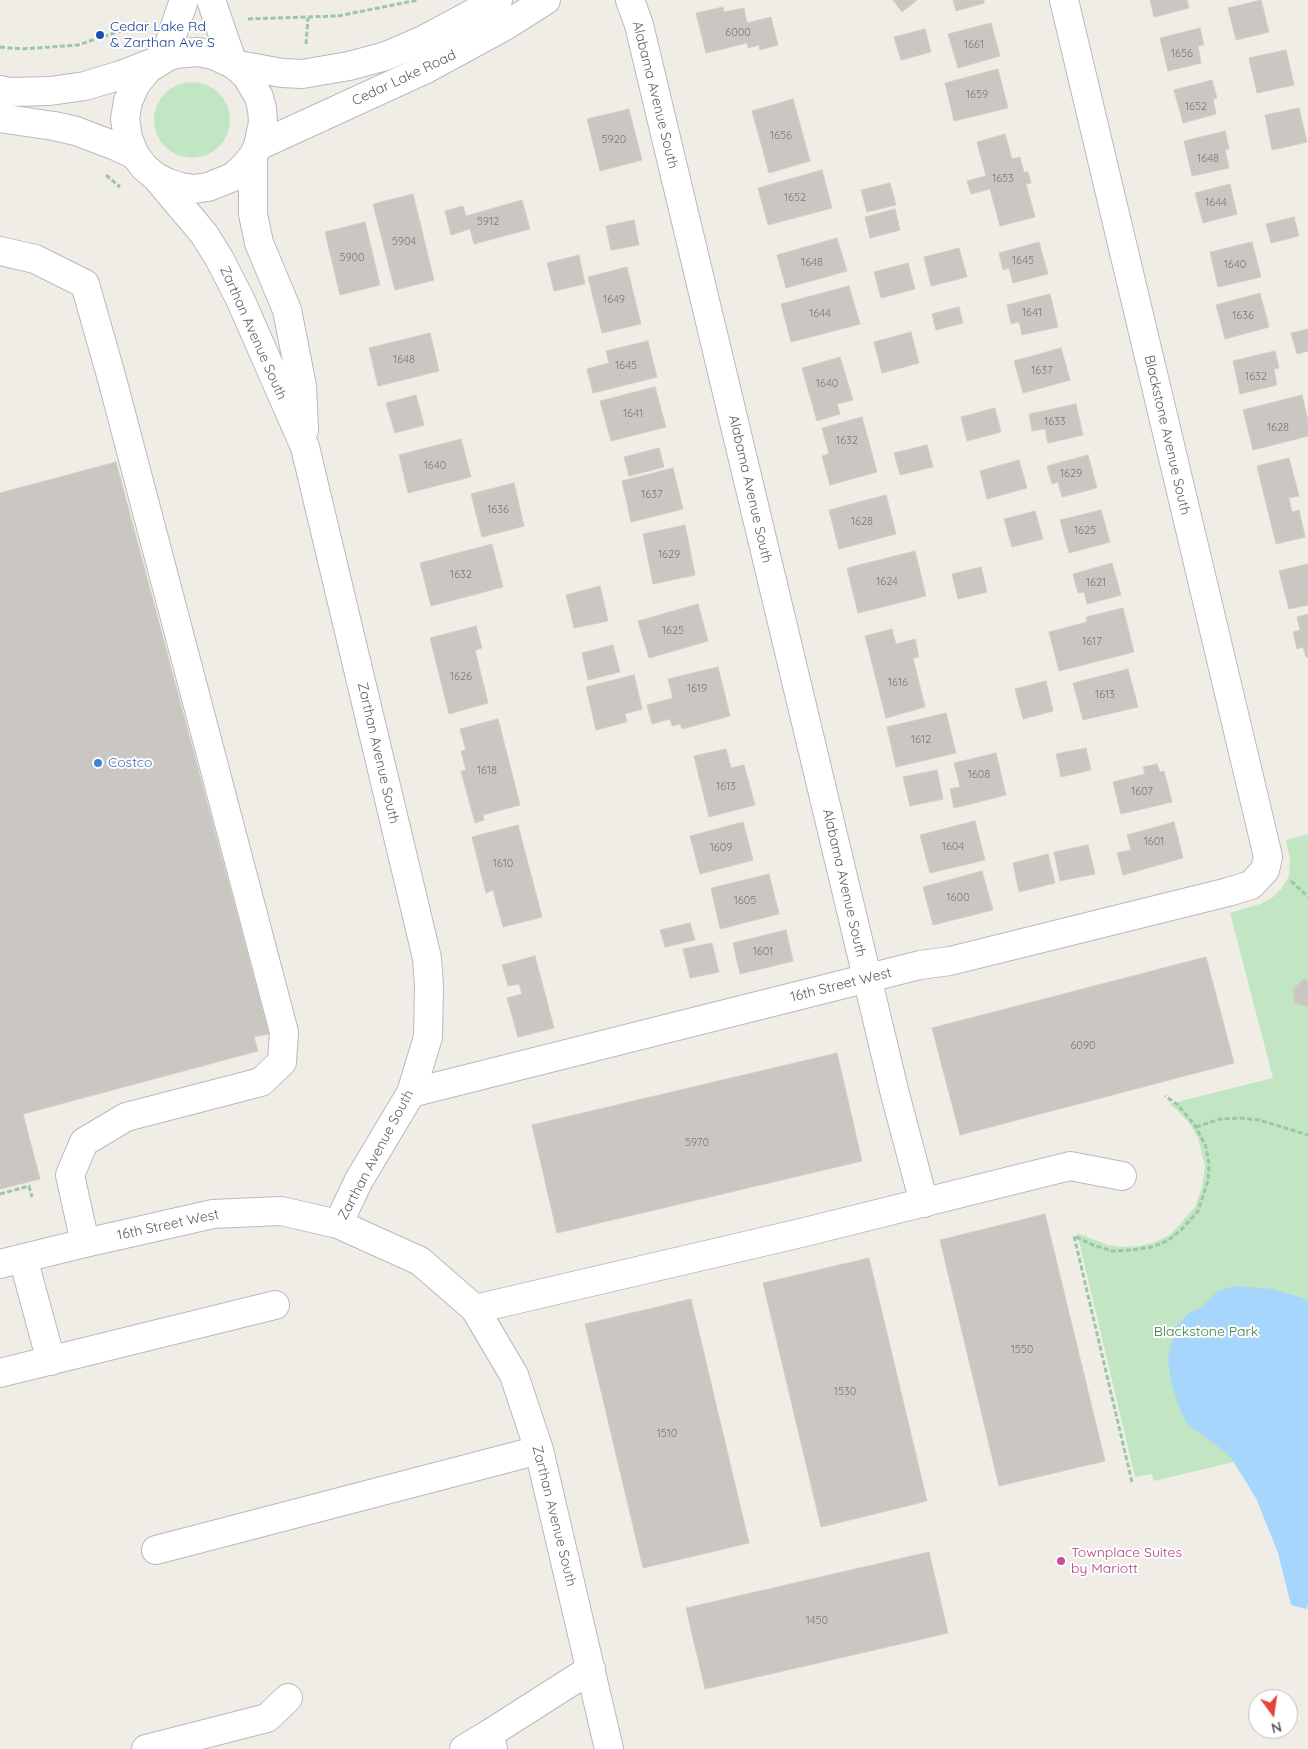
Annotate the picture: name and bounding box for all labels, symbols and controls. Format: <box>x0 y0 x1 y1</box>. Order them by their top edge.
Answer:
place label: Cedar Lake Rd & Zarthan Ave S <box>110 19 215 52</box>
street label: Alabama Avenue South <box>629 19 681 171</box>
house number: 6000 <box>725 26 751 40</box>
marker: Cedar Lake Rd & Zarthan Ave S <box>94 29 106 41</box>
house number: 1661 <box>964 38 984 52</box>
street label: Cedar Lake Road <box>349 47 459 109</box>
house number: 1656 <box>1171 47 1193 61</box>
house number: 1659 <box>966 88 988 102</box>
house number: 1652 <box>1185 100 1207 114</box>
house number: 1656 <box>770 129 792 143</box>
house number: 5920 <box>602 133 626 147</box>
house number: 1648 <box>1197 152 1219 166</box>
house number: 1653 <box>992 172 1014 186</box>
house number: 1652 <box>784 191 806 205</box>
house number: 1644 <box>1205 196 1227 210</box>
house number: 5912 <box>477 215 499 229</box>
house number: 5904 <box>392 235 416 249</box>
house number: 5900 <box>339 251 365 265</box>
house number: 1645 <box>1012 254 1034 268</box>
house number: 1648 <box>801 256 823 270</box>
house number: 1640 <box>1224 258 1246 272</box>
street label: Zarthan Avenue South <box>216 263 290 403</box>
house number: 1649 <box>603 293 625 307</box>
house number: 1641 <box>1022 306 1042 320</box>
house number: 1644 <box>809 307 831 321</box>
house number: 1636 <box>1232 309 1254 323</box>
house number: 1648 <box>393 353 415 367</box>
street label: Blackstone Avenue South <box>1140 353 1194 517</box>
house number: 1645 <box>615 359 637 373</box>
house number: 1637 <box>1031 364 1053 378</box>
house number: 1632 <box>1245 370 1267 384</box>
house number: 1640 <box>816 377 838 391</box>
house number: 1641 <box>623 407 643 421</box>
street label: Alabama Avenue South <box>725 413 775 565</box>
house number: 1633 <box>1044 415 1066 429</box>
house number: 1628 <box>1267 421 1289 435</box>
house number: 1632 <box>836 434 858 448</box>
house number: 1640 <box>424 459 446 473</box>
house number: 1629 <box>1060 467 1082 481</box>
house number: 1637 <box>641 488 663 502</box>
house number: 1636 <box>487 503 509 517</box>
house number: 1628 <box>851 515 873 529</box>
house number: 1625 <box>1074 524 1096 538</box>
house number: 1629 <box>658 548 680 562</box>
house number: 1632 <box>450 568 472 582</box>
house number: 1624 <box>876 575 898 589</box>
house number: 1621 <box>1086 576 1106 590</box>
house number: 1625 <box>662 624 684 638</box>
house number: 1617 <box>1082 635 1102 649</box>
house number: 1626 <box>450 670 472 684</box>
house number: 1616 <box>888 676 908 690</box>
street label: Zarthan Avenue South <box>354 681 402 825</box>
house number: 1619 <box>687 682 707 696</box>
house number: 1613 <box>1095 688 1115 702</box>
house number: 1612 <box>911 733 931 747</box>
place label: Costco <box>108 755 153 771</box>
marker: Costco <box>92 757 104 769</box>
house number: 1618 <box>477 764 497 778</box>
house number: 1608 <box>968 768 990 782</box>
house number: 1613 <box>716 780 736 794</box>
house number: 1607 <box>1131 785 1153 799</box>
street label: Alabama Avenue South <box>819 807 869 959</box>
house number: 1601 <box>1144 835 1164 849</box>
house number: 1604 <box>942 840 964 854</box>
house number: 1609 <box>710 841 732 855</box>
house number: 1610 <box>493 857 513 871</box>
house number: 1600 <box>946 891 970 905</box>
house number: 1605 <box>734 894 756 908</box>
house number: 1601 <box>753 945 773 959</box>
street label: 16th Street West <box>789 964 893 1006</box>
house number: 6090 <box>1070 1039 1096 1053</box>
street label: Zarthan Avenue South <box>335 1087 417 1223</box>
house number: 5970 <box>685 1136 709 1150</box>
street label: 16th Street West <box>115 1206 221 1244</box>
park label: Blackstone Park <box>1154 1324 1258 1340</box>
house number: 1550 <box>1011 1343 1033 1357</box>
house number: 1530 <box>834 1385 856 1399</box>
house number: 1510 <box>657 1427 677 1441</box>
street label: Zarthan Avenue South <box>528 1444 580 1588</box>
place label: Townplace Suites by Mariott <box>1071 1545 1182 1578</box>
marker: Townplace Suites by Mariott <box>1055 1555 1067 1567</box>
house number: 1450 <box>806 1614 828 1628</box>
north arrow <box>1248 1689 1298 1739</box>
text: N <box>1269 1718 1284 1738</box>

